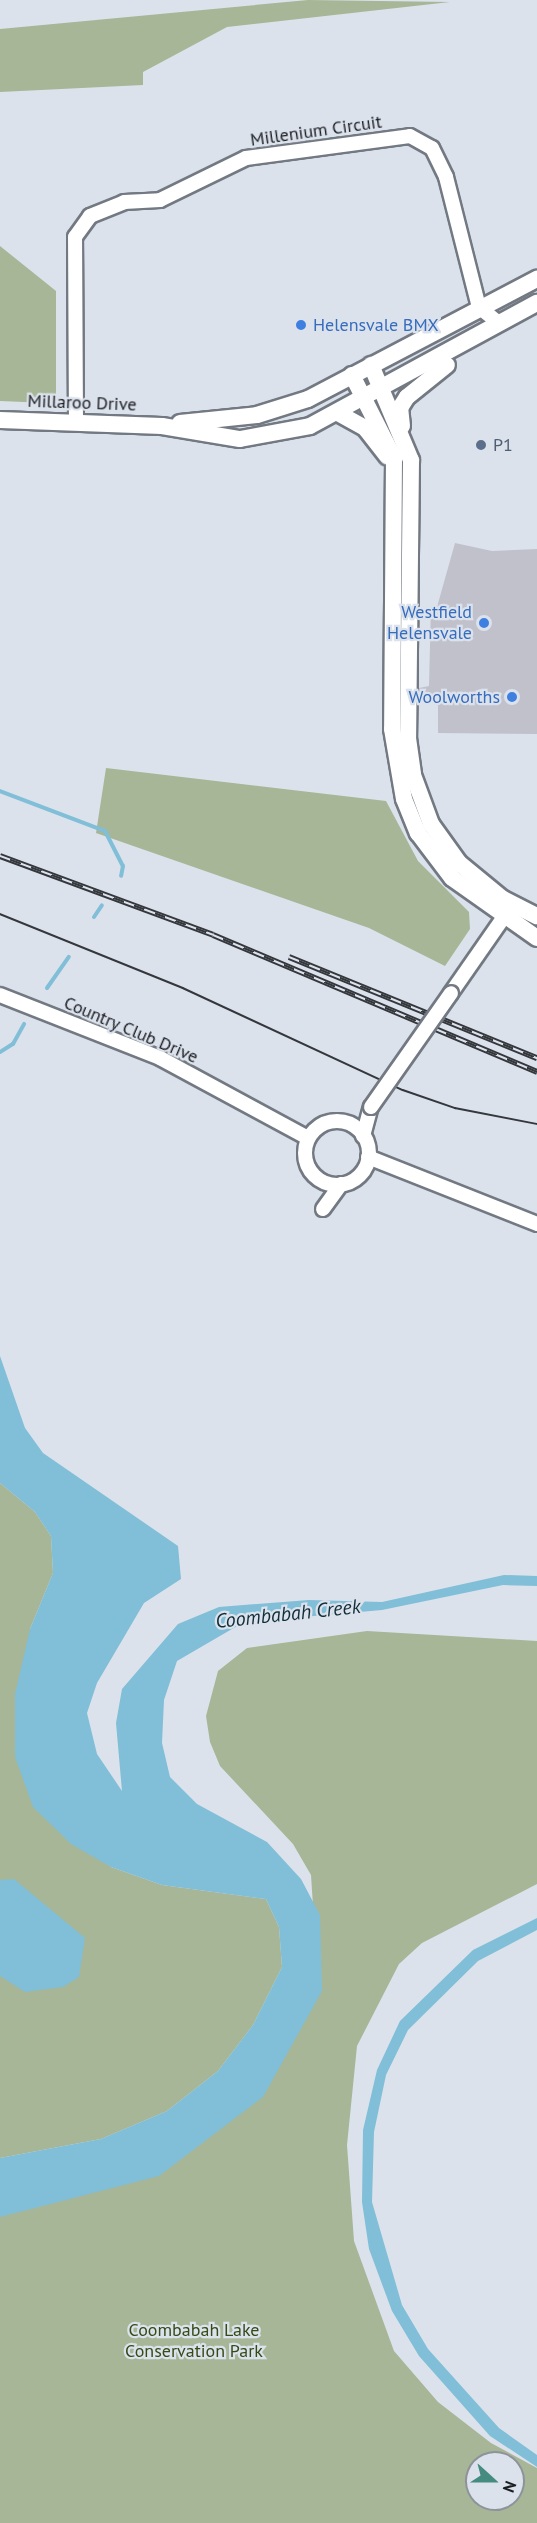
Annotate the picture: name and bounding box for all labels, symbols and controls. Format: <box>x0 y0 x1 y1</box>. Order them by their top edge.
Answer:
street label: Millenium Circuit <box>249 111 383 151</box>
place label: Helensvale BMX <box>313 314 439 336</box>
marker: Helensvale BMX <box>294 318 308 332</box>
street label: Millaroo Drive <box>27 390 137 416</box>
place label: P1 <box>493 434 513 456</box>
marker: P1 <box>474 438 488 452</box>
place label: Westfield Helensvale <box>387 602 472 644</box>
marker: Westfield Helensvale <box>477 616 491 630</box>
place label: Woolworths <box>408 686 500 708</box>
marker: Woolworths <box>505 690 519 704</box>
street label: Country Club Drive <box>60 992 202 1068</box>
water label: Coombabah Creek <box>214 1594 362 1634</box>
park label: Coombabah Lake Conservation Park <box>125 2320 263 2362</box>
north arrow <box>465 2451 525 2511</box>
text: N <box>499 2478 521 2495</box>

